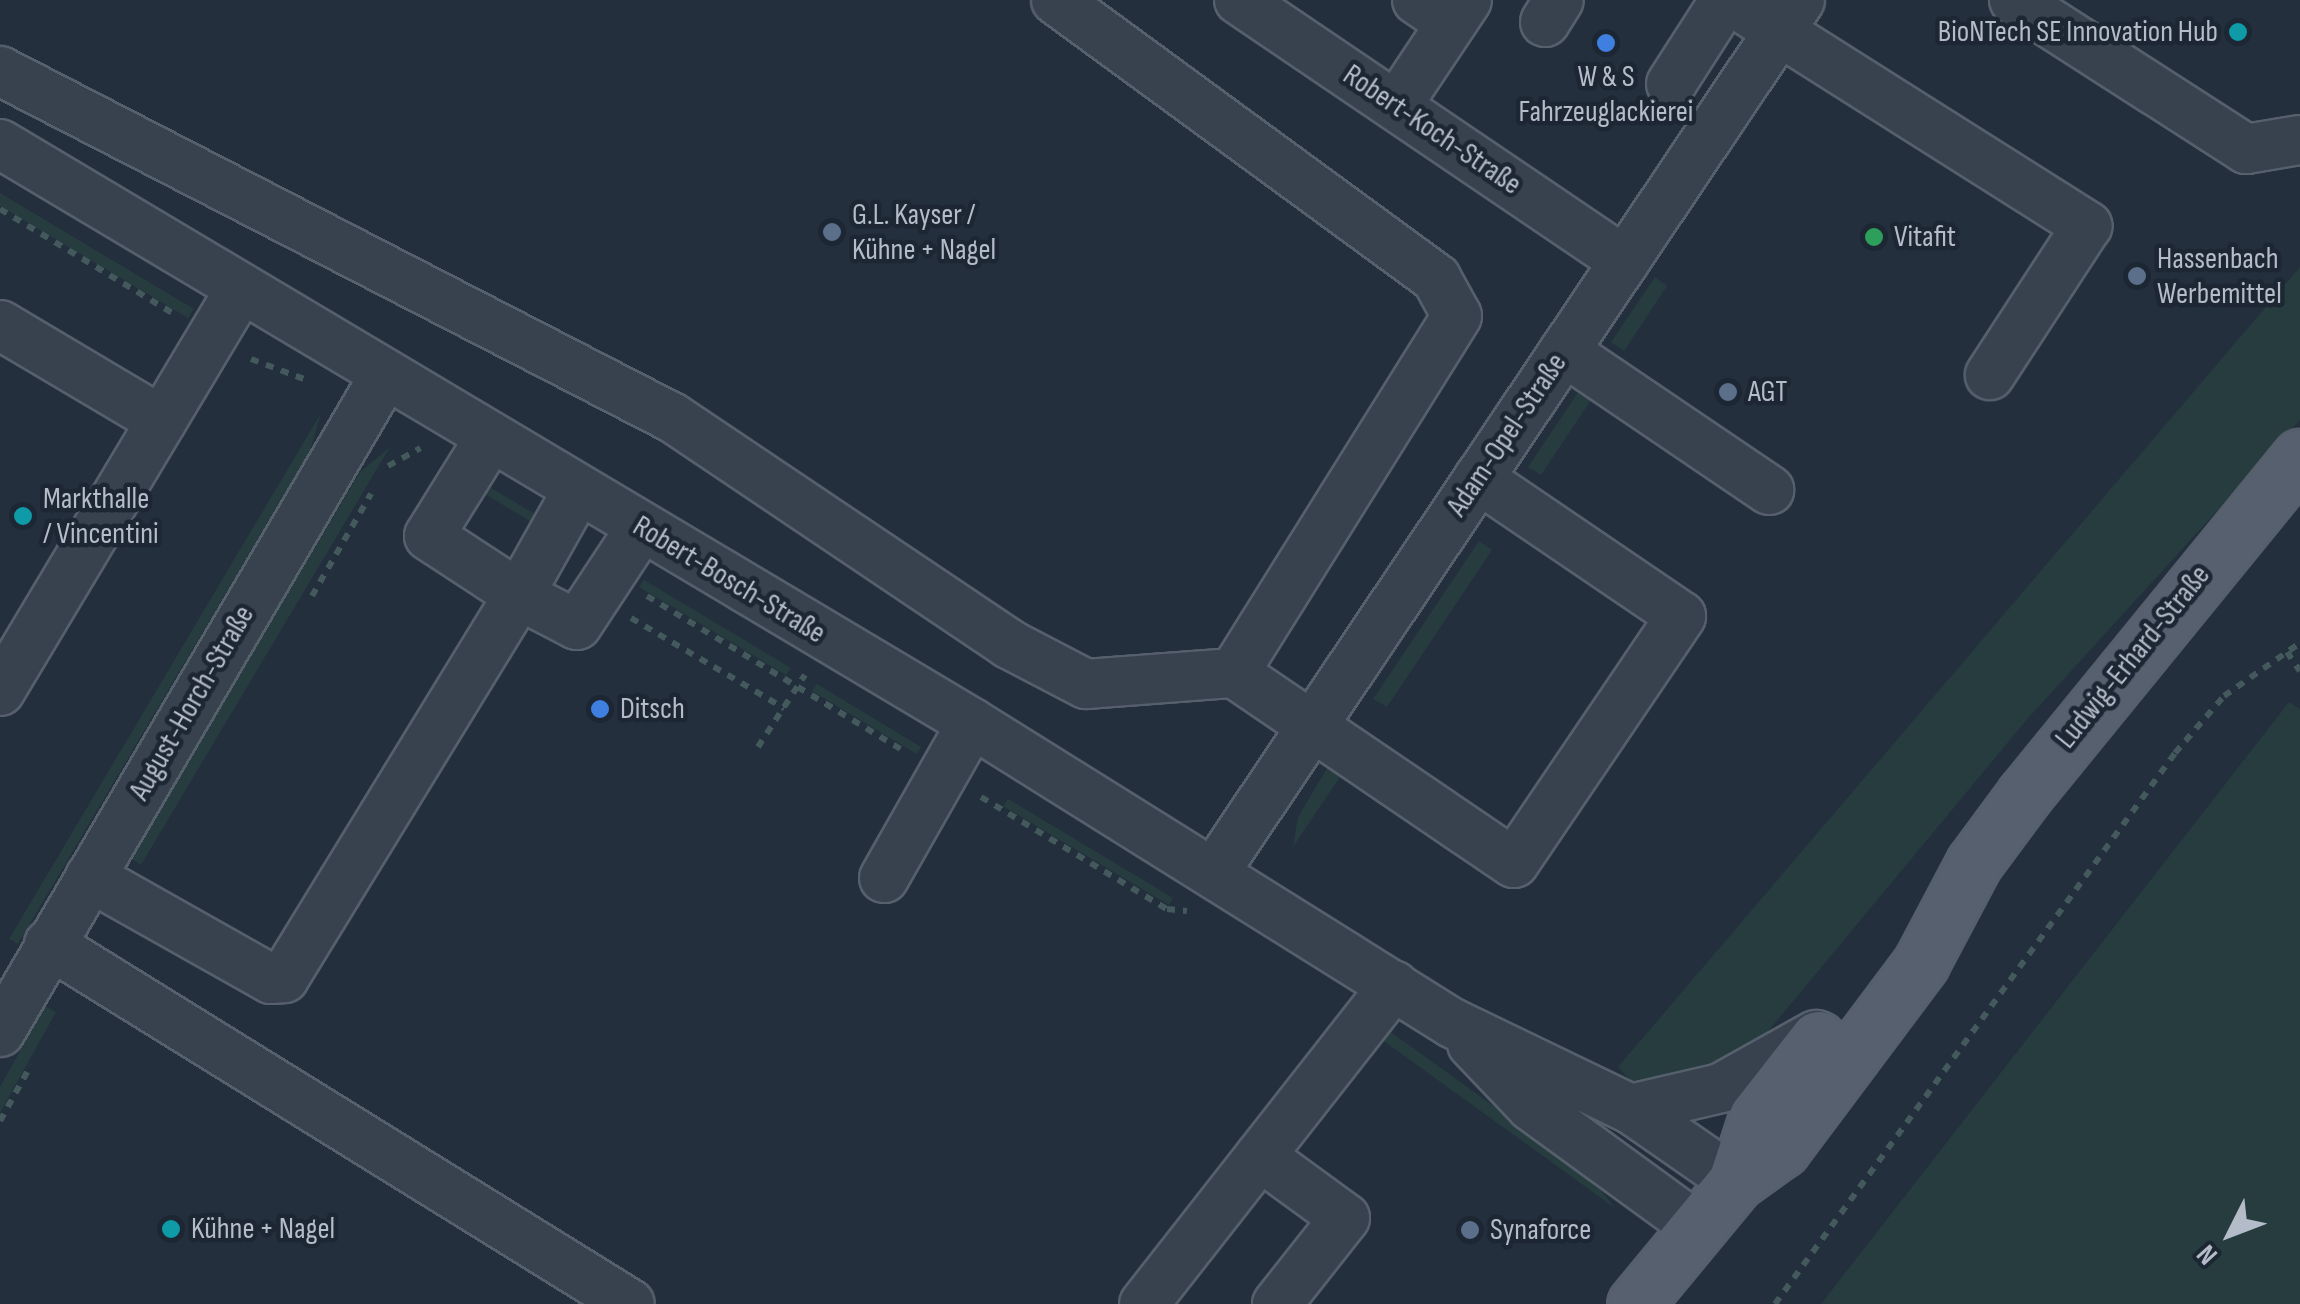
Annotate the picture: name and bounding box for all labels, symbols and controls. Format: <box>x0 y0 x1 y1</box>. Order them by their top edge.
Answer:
place label: BioNTech SE Innovation Hub <box>1938 14 2218 50</box>
marker: BioNTech SE Innovation Hub <box>2227 21 2249 43</box>
marker: W & S Fahrzeuglackierei <box>1595 32 1617 54</box>
street label: Robert-Koch-Straße <box>1336 57 1528 203</box>
place label: W & S Fahrzeuglackierei <box>1519 59 1693 130</box>
place label: G.L. Kayser / Kühne + Nagel <box>852 197 996 268</box>
place label: Vitafit <box>1894 219 1956 255</box>
marker: G.L. Kayser / Kühne + Nagel <box>821 221 843 243</box>
marker: Vitafit <box>1863 226 1885 248</box>
place label: Hassenbach Werbemittel <box>2157 241 2282 312</box>
marker: Hassenbach Werbemittel <box>2126 265 2148 287</box>
street label: Adam-Opel-Straße <box>1439 347 1575 523</box>
place label: AGT <box>1748 374 1788 410</box>
marker: AGT <box>1717 381 1739 403</box>
place label: Markthalle / Vincentini <box>43 481 159 552</box>
marker: Markthalle / Vincentini <box>12 505 34 527</box>
street label: Robert-Bosch-Straße <box>626 508 832 652</box>
street label: Ludwig-Erhard-Straße <box>2048 558 2218 756</box>
street label: August-Horch-Straße <box>122 599 262 807</box>
place label: Ditsch <box>620 691 685 727</box>
marker: Ditsch <box>589 698 611 720</box>
north arrow <box>2180 1184 2280 1284</box>
place label: Kühne + Nagel <box>191 1211 335 1247</box>
place label: Synaforce <box>1490 1212 1591 1248</box>
marker: Kühne + Nagel <box>160 1218 182 1240</box>
marker: Synaforce <box>1459 1219 1481 1241</box>
text: N <box>2190 1238 2225 1271</box>

